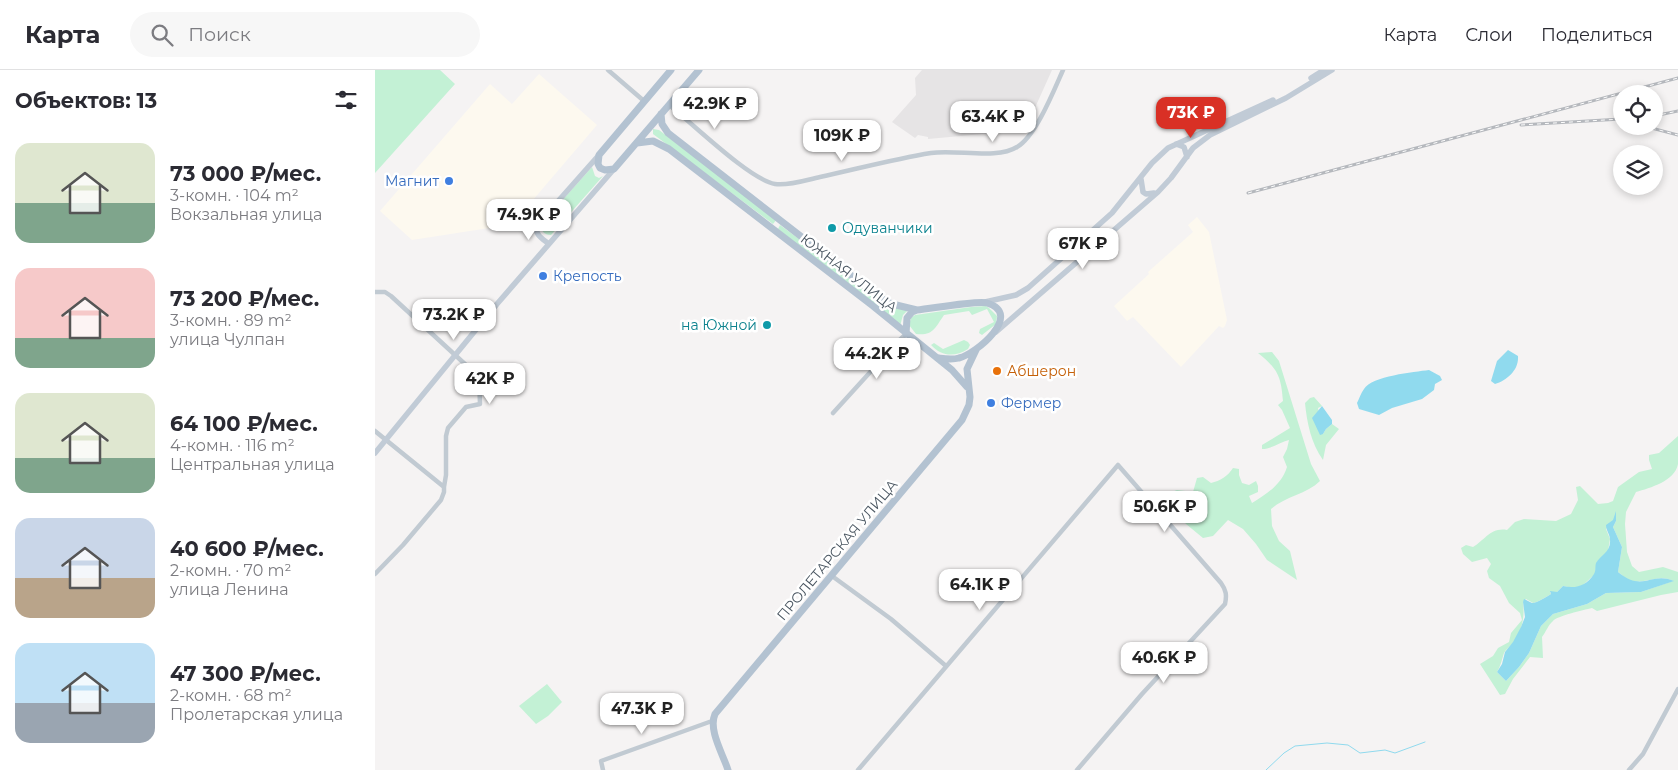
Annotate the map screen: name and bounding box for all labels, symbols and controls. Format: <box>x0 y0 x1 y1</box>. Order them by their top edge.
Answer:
search box <box>130 12 480 57</box>
text: Карта <box>25 20 100 49</box>
icon: search <box>148 21 176 49</box>
text: Поиск <box>188 23 251 46</box>
text: Карта <box>1383 24 1437 46</box>
text: Слои <box>1465 24 1513 46</box>
text: Поделиться <box>1541 24 1653 46</box>
map controls <box>1613 85 1663 195</box>
button: locate <box>1613 85 1663 135</box>
icon: filters <box>332 86 360 114</box>
text: Объектов: 13 <box>15 88 157 113</box>
pin: 42.9K ₽ <box>669 88 761 130</box>
text: 42.9K ₽ <box>683 94 747 113</box>
pin: 73K ₽ <box>1156 97 1226 139</box>
pin: 63.4K ₽ <box>947 100 1039 143</box>
text: 73K ₽ <box>1167 103 1215 122</box>
text: 63.4K ₽ <box>961 107 1025 126</box>
pin: 109K ₽ <box>801 119 883 162</box>
text: 109K ₽ <box>814 126 870 145</box>
button: layers <box>1613 145 1663 195</box>
text: 73 000 ₽/мес. <box>170 161 321 186</box>
icon: home <box>55 163 115 223</box>
place label: Магнит <box>385 172 439 190</box>
marker: Магнит <box>443 175 455 187</box>
text: 3-комн. · 104 m² <box>170 186 299 205</box>
pin: 74.9K ₽ <box>483 198 575 241</box>
text: Вокзальная улица <box>170 205 322 224</box>
text: 74.9K ₽ <box>497 205 561 224</box>
place label: Одуванчики <box>842 219 933 237</box>
marker: Одуванчики <box>826 222 838 234</box>
pin: 67K ₽ <box>1048 228 1118 270</box>
street label: ЮЖНАЯ УЛИЦА <box>797 230 901 317</box>
text: 67K ₽ <box>1059 234 1107 253</box>
place label: Крепость <box>553 267 622 285</box>
marker: Крепость <box>537 270 549 282</box>
text: 73 200 ₽/мес. <box>170 286 319 311</box>
icon: home <box>55 288 115 348</box>
pin: 73.2K ₽ <box>408 298 500 341</box>
text: 73.2K ₽ <box>423 305 485 324</box>
text: 3-комн. · 89 m² <box>170 311 292 330</box>
place label: на Южной <box>681 316 757 334</box>
marker: на Южной <box>761 319 773 331</box>
text: улица Чулпан <box>170 330 285 349</box>
pin: 44.2K ₽ <box>831 338 923 380</box>
text: 44.2K ₽ <box>845 344 909 363</box>
pin: 42K ₽ <box>455 362 525 405</box>
place label: Абшерон <box>1007 362 1076 380</box>
marker: Абшерон <box>991 365 1003 377</box>
text: 42K ₽ <box>465 369 515 388</box>
place label: Фермер <box>1001 394 1061 412</box>
marker: Фермер <box>985 397 997 409</box>
text: 64 100 ₽/мес. <box>170 411 318 436</box>
icon: home <box>55 413 115 473</box>
text: 4-комн. · 116 m² <box>170 436 295 455</box>
text: Центральная улица <box>170 455 335 474</box>
street label: ПРОЛЕТАРСКАЯ УЛИЦА <box>773 475 902 624</box>
pin: 50.6K ₽ <box>1119 490 1211 533</box>
text: 50.6K ₽ <box>1133 497 1197 516</box>
text: 40 600 ₽/мес. <box>170 536 324 561</box>
icon: home <box>55 538 115 598</box>
text: 2-комн. · 70 m² <box>170 561 291 580</box>
pin: 64.1K ₽ <box>934 568 1026 611</box>
text: 64.1K ₽ <box>950 575 1010 594</box>
text: улица Ленина <box>170 580 289 599</box>
pin: 40.6K ₽ <box>1118 642 1210 684</box>
text: 40.6K ₽ <box>1132 648 1196 667</box>
text: 47 300 ₽/мес. <box>170 661 321 686</box>
icon: home <box>55 663 115 723</box>
text: 2-комн. · 68 m² <box>170 686 292 705</box>
pin: 47.3K ₽ <box>596 692 688 735</box>
text: 47.3K ₽ <box>611 699 673 718</box>
text: Пролетарская улица <box>170 705 343 724</box>

